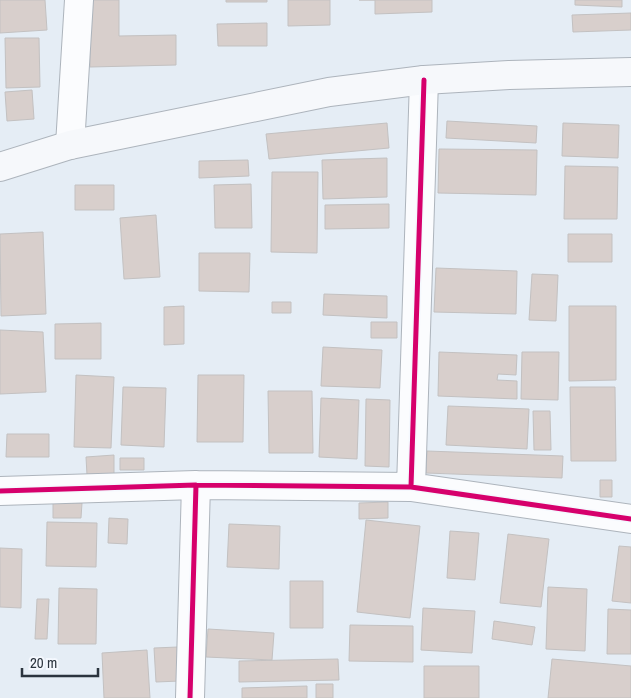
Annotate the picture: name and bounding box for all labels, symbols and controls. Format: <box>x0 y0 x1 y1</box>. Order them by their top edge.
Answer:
scale bar <box>22 646 99 678</box>
text: 20 m <box>30 652 57 673</box>

